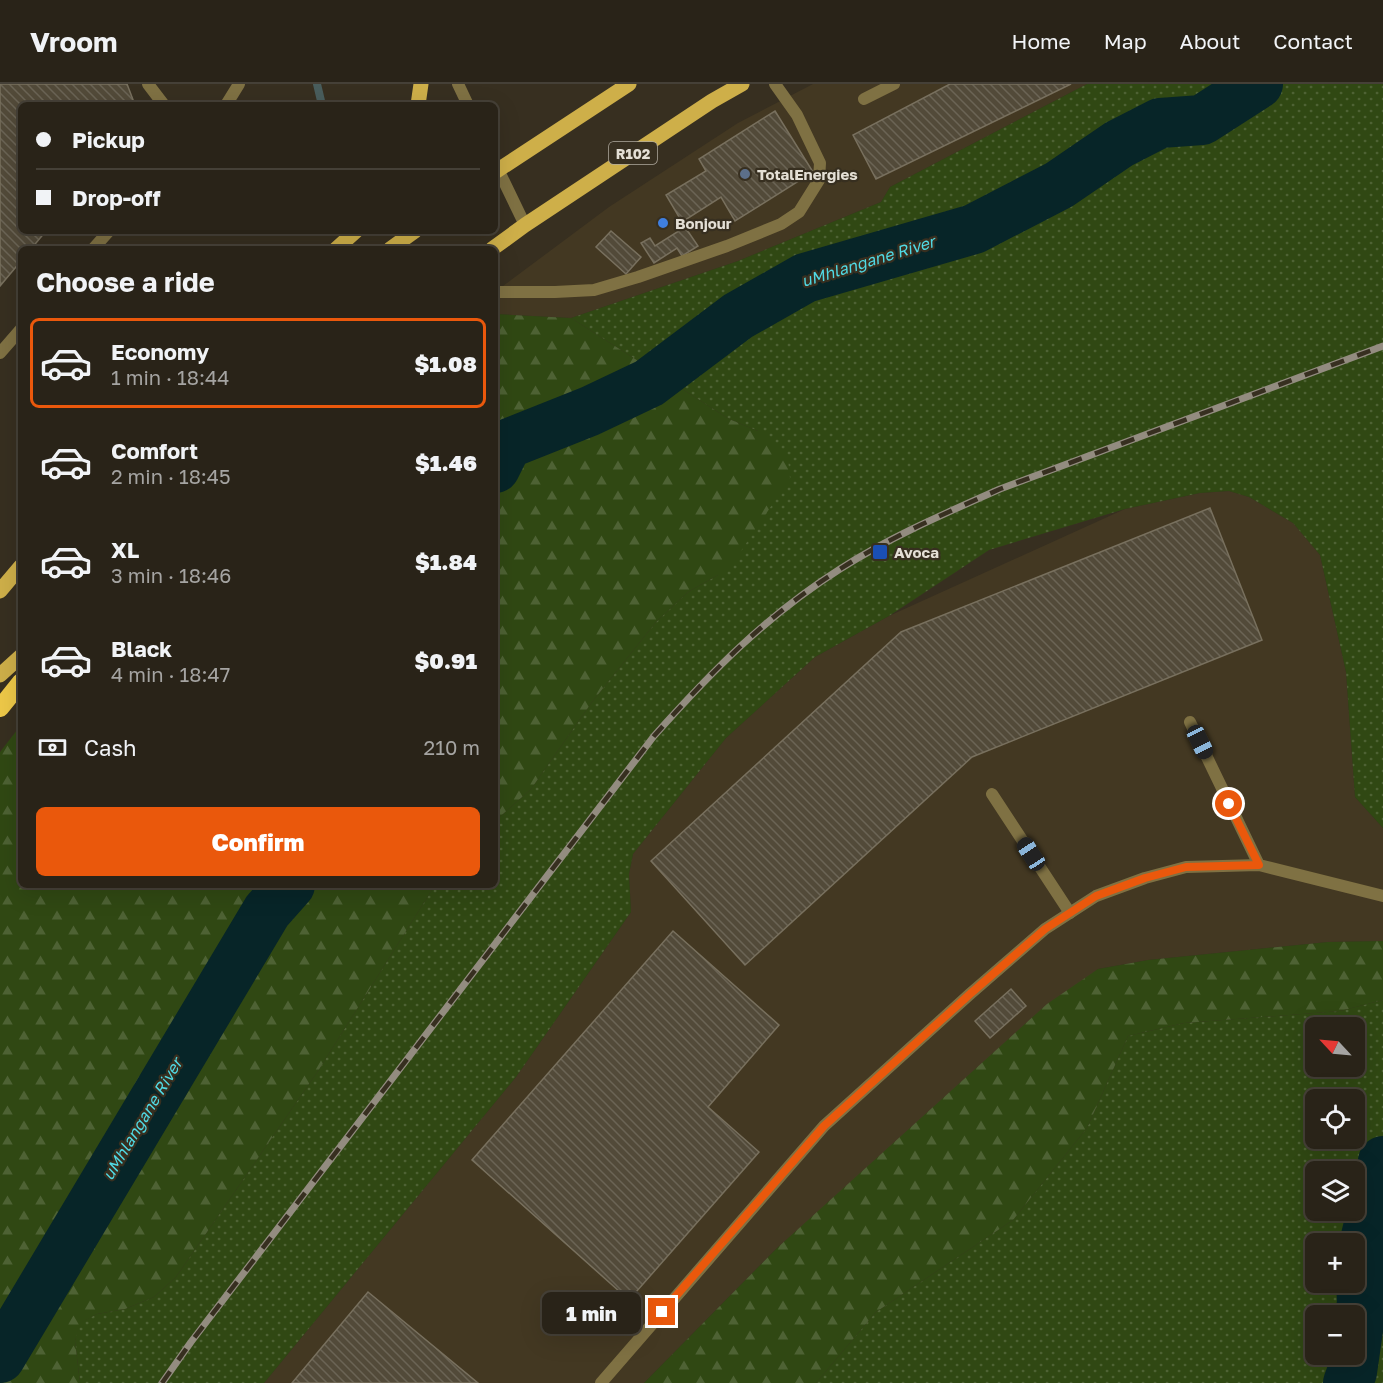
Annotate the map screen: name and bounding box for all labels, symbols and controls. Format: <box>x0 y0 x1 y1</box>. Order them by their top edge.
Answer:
text: Vroom <box>30 25 118 58</box>
text: Home <box>1011 28 1071 54</box>
text: Map <box>1104 28 1147 54</box>
text: About <box>1180 28 1240 54</box>
text: Contact <box>1273 28 1353 54</box>
text: Pickup <box>72 126 145 153</box>
road number: R102 <box>609 142 657 164</box>
place label: TotalEnergies <box>757 165 858 183</box>
marker: TotalEnergies <box>738 167 752 181</box>
text: Drop-off <box>72 184 161 211</box>
place label: Bonjour <box>675 214 732 232</box>
marker: Bonjour <box>656 216 670 230</box>
water label: uMhlangane River <box>799 230 940 291</box>
text: Choose a ride <box>36 266 215 298</box>
icon: car <box>39 336 93 390</box>
text: Economy <box>111 338 209 365</box>
text: $1.08 <box>414 350 477 377</box>
text: 1 min · 18:44 <box>111 365 229 389</box>
icon: car <box>39 435 93 489</box>
text: Comfort <box>111 437 198 464</box>
text: $1.46 <box>415 449 477 476</box>
text: 2 min · 18:45 <box>111 464 231 488</box>
icon: car <box>39 534 93 588</box>
text: XL <box>111 536 139 563</box>
marker: Avoca <box>871 543 889 561</box>
place label: Avoca <box>894 543 939 561</box>
text: $1.84 <box>415 548 477 575</box>
text: 3 min · 18:46 <box>111 563 231 587</box>
icon: car <box>39 633 93 687</box>
text: Black <box>111 635 172 662</box>
text: $0.91 <box>415 647 477 674</box>
text: 4 min · 18:47 <box>111 662 230 686</box>
car <box>1184 722 1216 762</box>
icon: cash <box>36 731 69 764</box>
text: Cash <box>84 734 137 761</box>
text: 210 m <box>424 735 480 759</box>
route start <box>1215 790 1242 817</box>
button: Confirm <box>36 807 480 876</box>
car <box>1014 834 1048 874</box>
north arrow <box>1305 1017 1365 1077</box>
map controls <box>1305 1017 1365 1365</box>
water label: uMhlangane River <box>98 1052 188 1184</box>
button: locate <box>1305 1089 1365 1149</box>
button: layers <box>1305 1161 1365 1221</box>
button: + <box>1305 1233 1365 1293</box>
callout: 1 min <box>542 1291 641 1333</box>
route end <box>648 1298 675 1325</box>
text: 1 min <box>566 1301 617 1325</box>
button: − <box>1305 1305 1365 1365</box>

